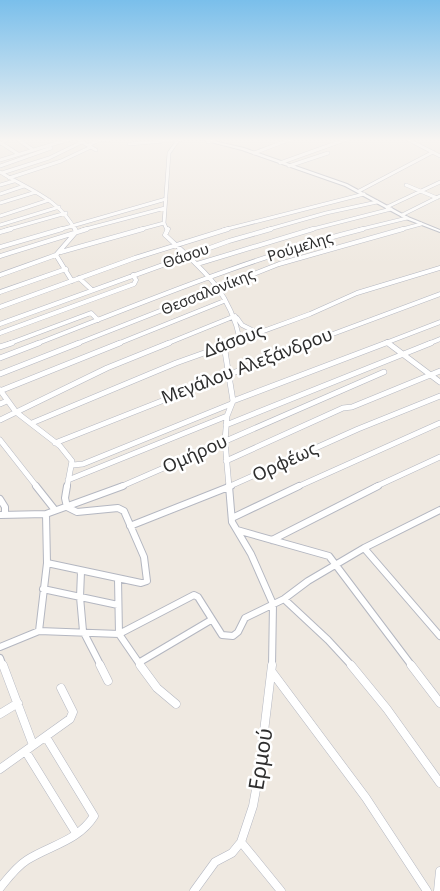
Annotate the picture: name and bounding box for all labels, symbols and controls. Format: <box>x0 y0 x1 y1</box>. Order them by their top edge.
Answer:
street label: Ρούμελης <box>265 227 335 265</box>
street label: Θάσου <box>160 238 212 272</box>
street label: Θεσσαλονίκης <box>158 263 257 319</box>
street label: Δάσους <box>200 318 268 362</box>
street label: Μεγάλου Αλεξάνδρου <box>157 321 336 409</box>
street label: Ομήρου <box>158 428 231 478</box>
street label: Ορφέως <box>248 435 321 487</box>
street label: Ερμού <box>241 726 279 792</box>

